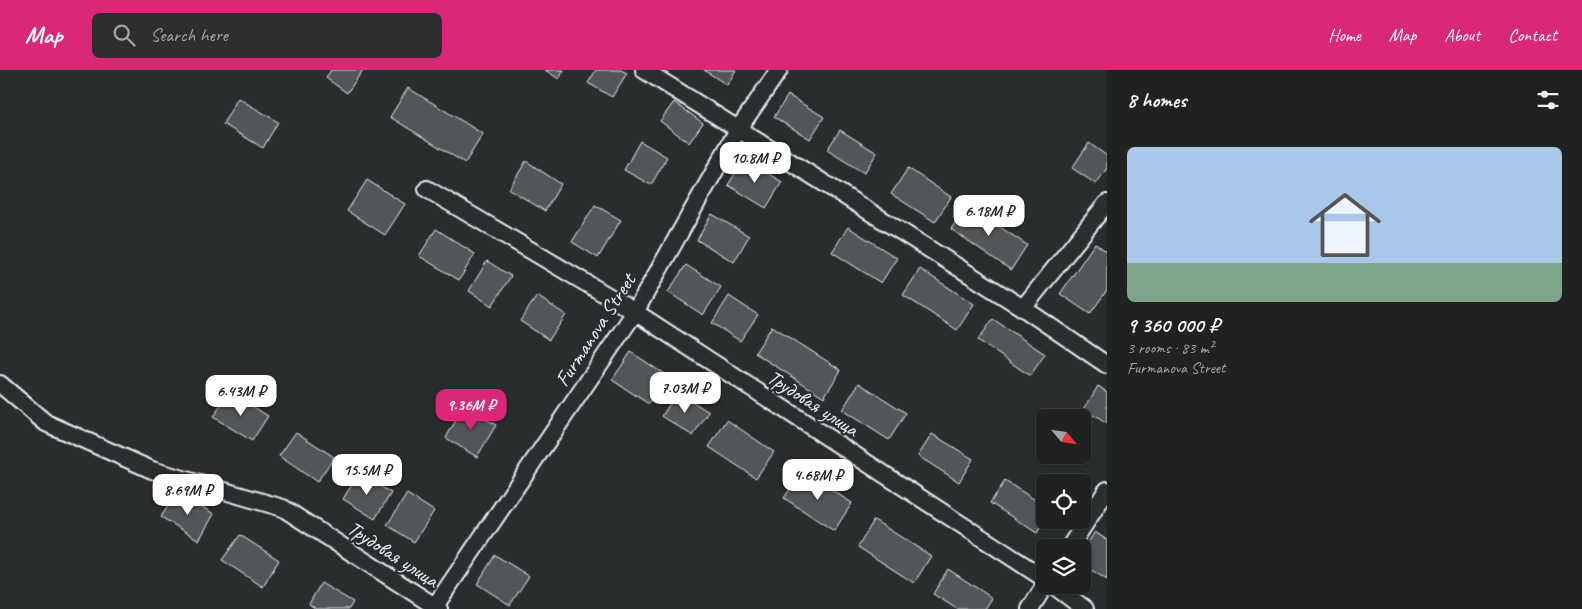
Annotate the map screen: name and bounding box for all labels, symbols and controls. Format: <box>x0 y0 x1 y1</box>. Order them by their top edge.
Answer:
search box <box>92 13 442 58</box>
text: Map <box>25 20 62 50</box>
icon: search <box>110 21 138 49</box>
text: Search here <box>150 23 228 47</box>
text: Home <box>1328 24 1361 46</box>
text: Map <box>1389 24 1416 46</box>
text: About <box>1444 24 1480 46</box>
text: Contact <box>1508 24 1557 46</box>
icon: filters <box>1534 86 1562 114</box>
text: 8 homes <box>1127 87 1186 113</box>
pin: 10.8M ₽ <box>709 142 801 184</box>
text: 10.8M ₽ <box>731 148 779 168</box>
icon: home <box>1300 180 1390 270</box>
pin: 6.18M ₽ <box>943 194 1035 237</box>
text: 6.18M ₽ <box>965 201 1013 221</box>
street label: Furmanova Street <box>549 267 642 391</box>
text: 9 360 000 ₽ <box>1127 312 1219 338</box>
text: 3 rooms · 83 m² <box>1127 338 1213 358</box>
text: Furmanova Street <box>1127 358 1225 378</box>
street label: Трудовая улица <box>763 364 865 443</box>
pin: 7.03M ₽ <box>639 372 731 414</box>
pin: 6.43M ₽ <box>195 374 287 417</box>
text: 7.03M ₽ <box>661 378 709 398</box>
text: 6.43M ₽ <box>217 381 265 401</box>
pin: 9.36M ₽ <box>425 388 517 431</box>
text: 9.36M ₽ <box>447 395 495 415</box>
north arrow <box>1036 409 1091 464</box>
map controls <box>1036 409 1091 594</box>
pin: 15.5M ₽ <box>321 454 413 496</box>
pin: 4.68M ₽ <box>772 458 864 501</box>
text: 15.5M ₽ <box>343 460 391 480</box>
text: 4.68M ₽ <box>794 465 842 485</box>
pin: 8.69M ₽ <box>142 474 234 516</box>
button: locate <box>1036 474 1091 529</box>
text: 8.69M ₽ <box>164 480 212 500</box>
street label: Трудовая улица <box>343 515 445 594</box>
button: layers <box>1036 539 1091 594</box>

